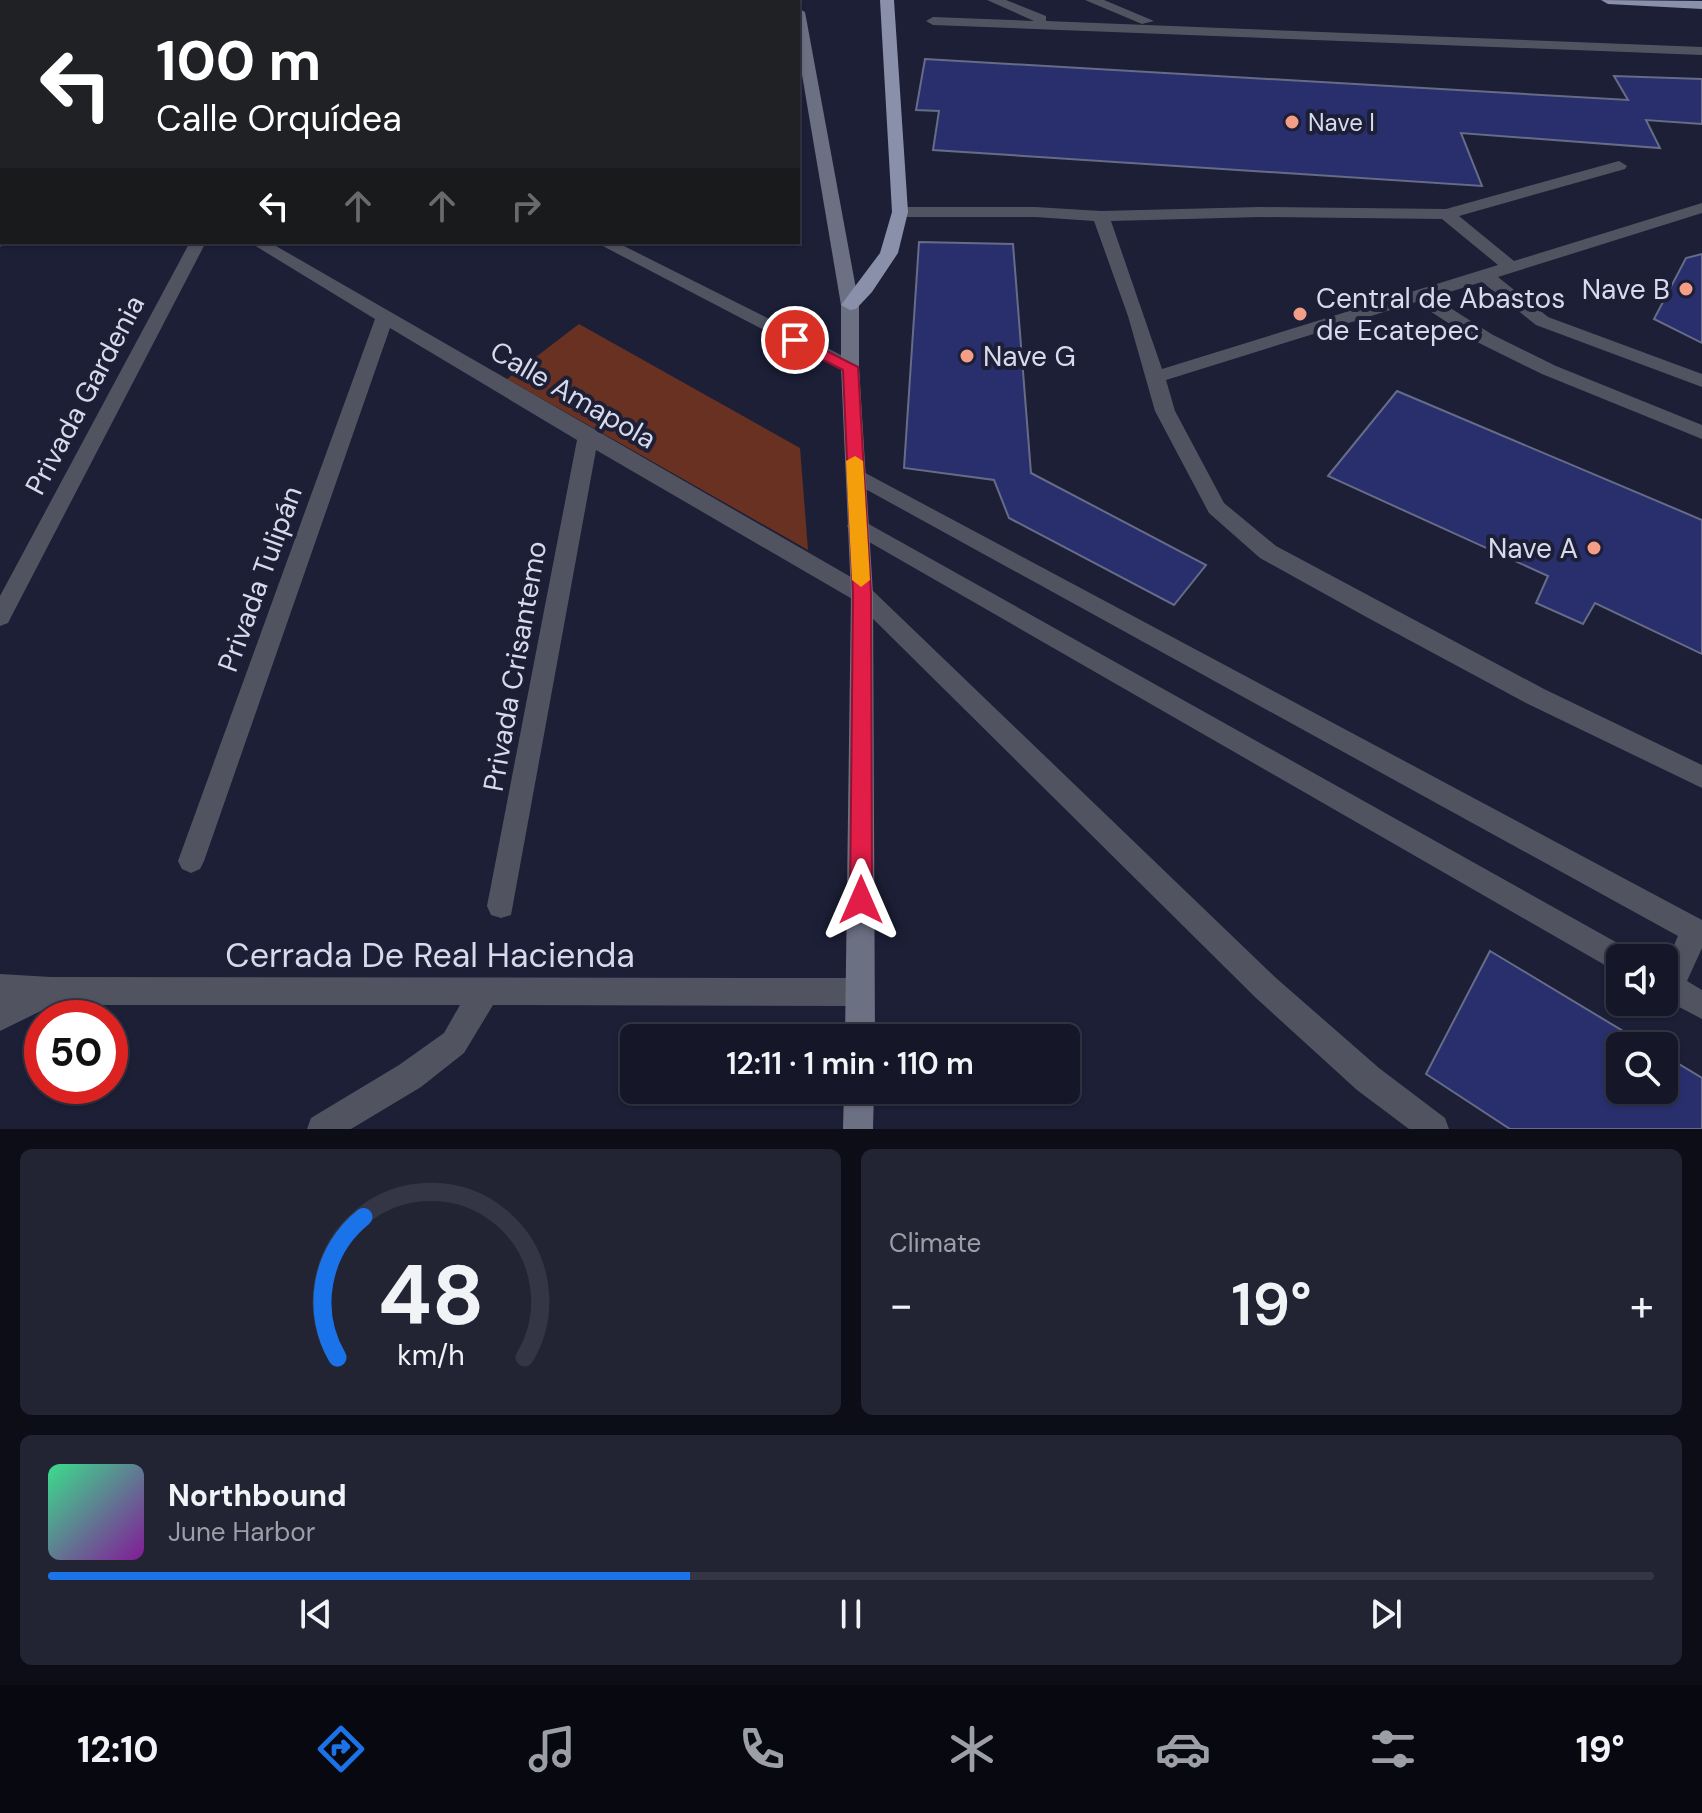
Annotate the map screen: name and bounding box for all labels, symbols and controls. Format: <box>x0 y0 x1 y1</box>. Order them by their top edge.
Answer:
text: 100 m <box>156 24 321 97</box>
icon: left <box>24 32 128 136</box>
text: Calle Orquídea <box>156 95 402 142</box>
place label: Nave I <box>1308 107 1375 138</box>
marker: Nave I <box>1283 113 1301 131</box>
icon: left <box>252 184 296 228</box>
icon: ahead <box>336 184 380 228</box>
icon: ahead <box>420 184 464 228</box>
icon: right <box>504 184 548 228</box>
place label: Nave B <box>1582 271 1670 308</box>
place label: Central de Abastos de Ecatepec <box>1316 280 1565 349</box>
marker: Nave B <box>1677 280 1695 298</box>
street label: Privada Gardenia <box>17 289 153 501</box>
marker: Central de Abastos de Ecatepec <box>1291 305 1309 323</box>
pin <box>761 306 829 374</box>
icon: arrive <box>773 318 817 362</box>
street label: Calle Amapola <box>483 333 663 457</box>
place label: Nave G <box>983 338 1076 375</box>
marker: Nave G <box>958 347 976 365</box>
street label: Privada Tulipán <box>209 481 311 677</box>
place label: Nave A <box>1488 530 1578 567</box>
street label: Privada Crisantemo <box>475 538 555 794</box>
marker: Nave A <box>1585 539 1603 557</box>
position arrow <box>819 858 903 942</box>
street label: Cerrada De Real Hacienda <box>225 933 635 978</box>
map controls <box>1606 944 1678 1104</box>
button: sound <box>1606 944 1678 1016</box>
speed limit sign: 50 <box>24 1000 128 1104</box>
button: search <box>1606 1032 1678 1104</box>
text: 12:11 · 1 min · 110 m <box>726 1044 974 1083</box>
text: Climate <box>889 1226 981 1260</box>
text: 48 <box>377 1241 484 1350</box>
text: 19° <box>1231 1265 1312 1344</box>
text: − <box>889 1276 913 1334</box>
text: + <box>1630 1276 1654 1334</box>
text: km/h <box>397 1337 464 1374</box>
text: Northbound <box>168 1476 347 1515</box>
text: June Harbor <box>168 1515 315 1549</box>
icon: previous <box>294 1592 338 1636</box>
icon: pause <box>829 1592 873 1636</box>
icon: next <box>1364 1592 1408 1636</box>
icon: directions <box>313 1721 369 1777</box>
icon: music <box>524 1721 580 1777</box>
icon: phone <box>734 1721 790 1777</box>
icon: climate <box>944 1721 1000 1777</box>
icon: car <box>1155 1721 1211 1777</box>
icon: filters <box>1365 1721 1421 1777</box>
text: 12:10 <box>77 1726 159 1773</box>
text: 19° <box>1576 1726 1625 1773</box>

